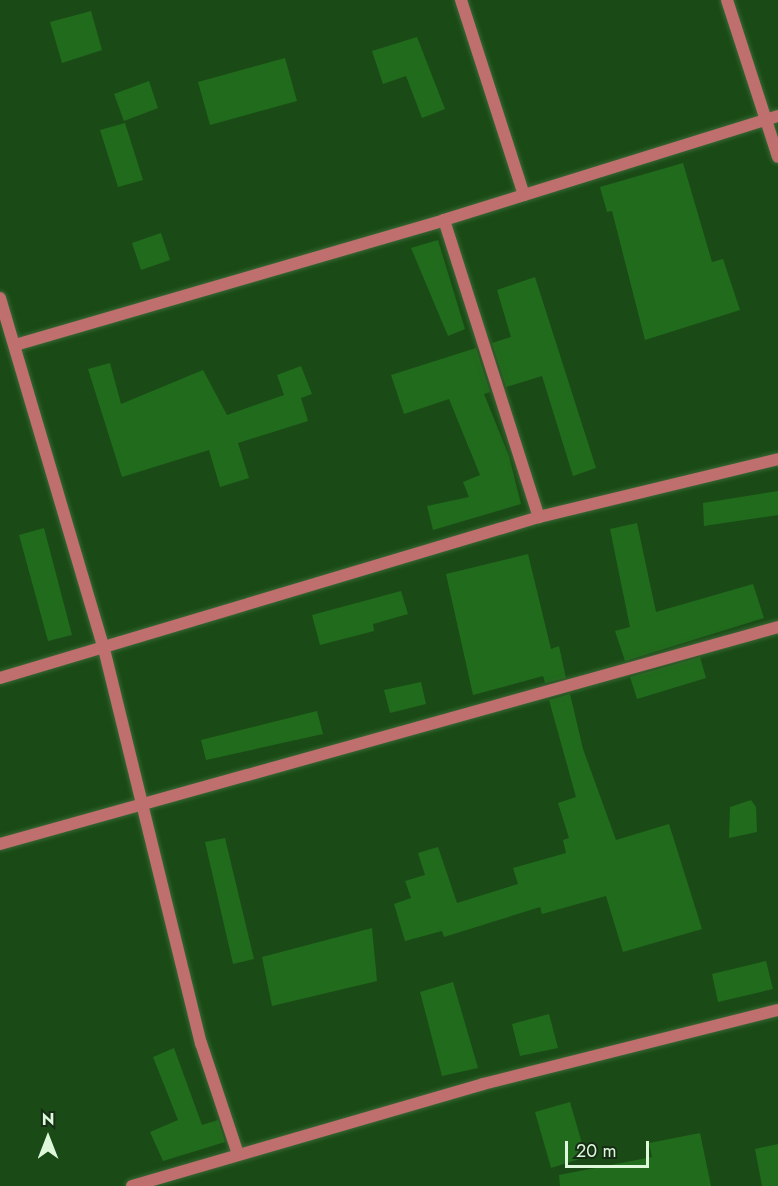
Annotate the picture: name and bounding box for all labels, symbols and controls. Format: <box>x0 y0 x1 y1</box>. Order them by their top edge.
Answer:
north arrow <box>18 1108 78 1168</box>
text: N <box>42 1108 54 1131</box>
scale bar <box>568 1129 652 1167</box>
text: 20 m <box>576 1138 616 1164</box>

